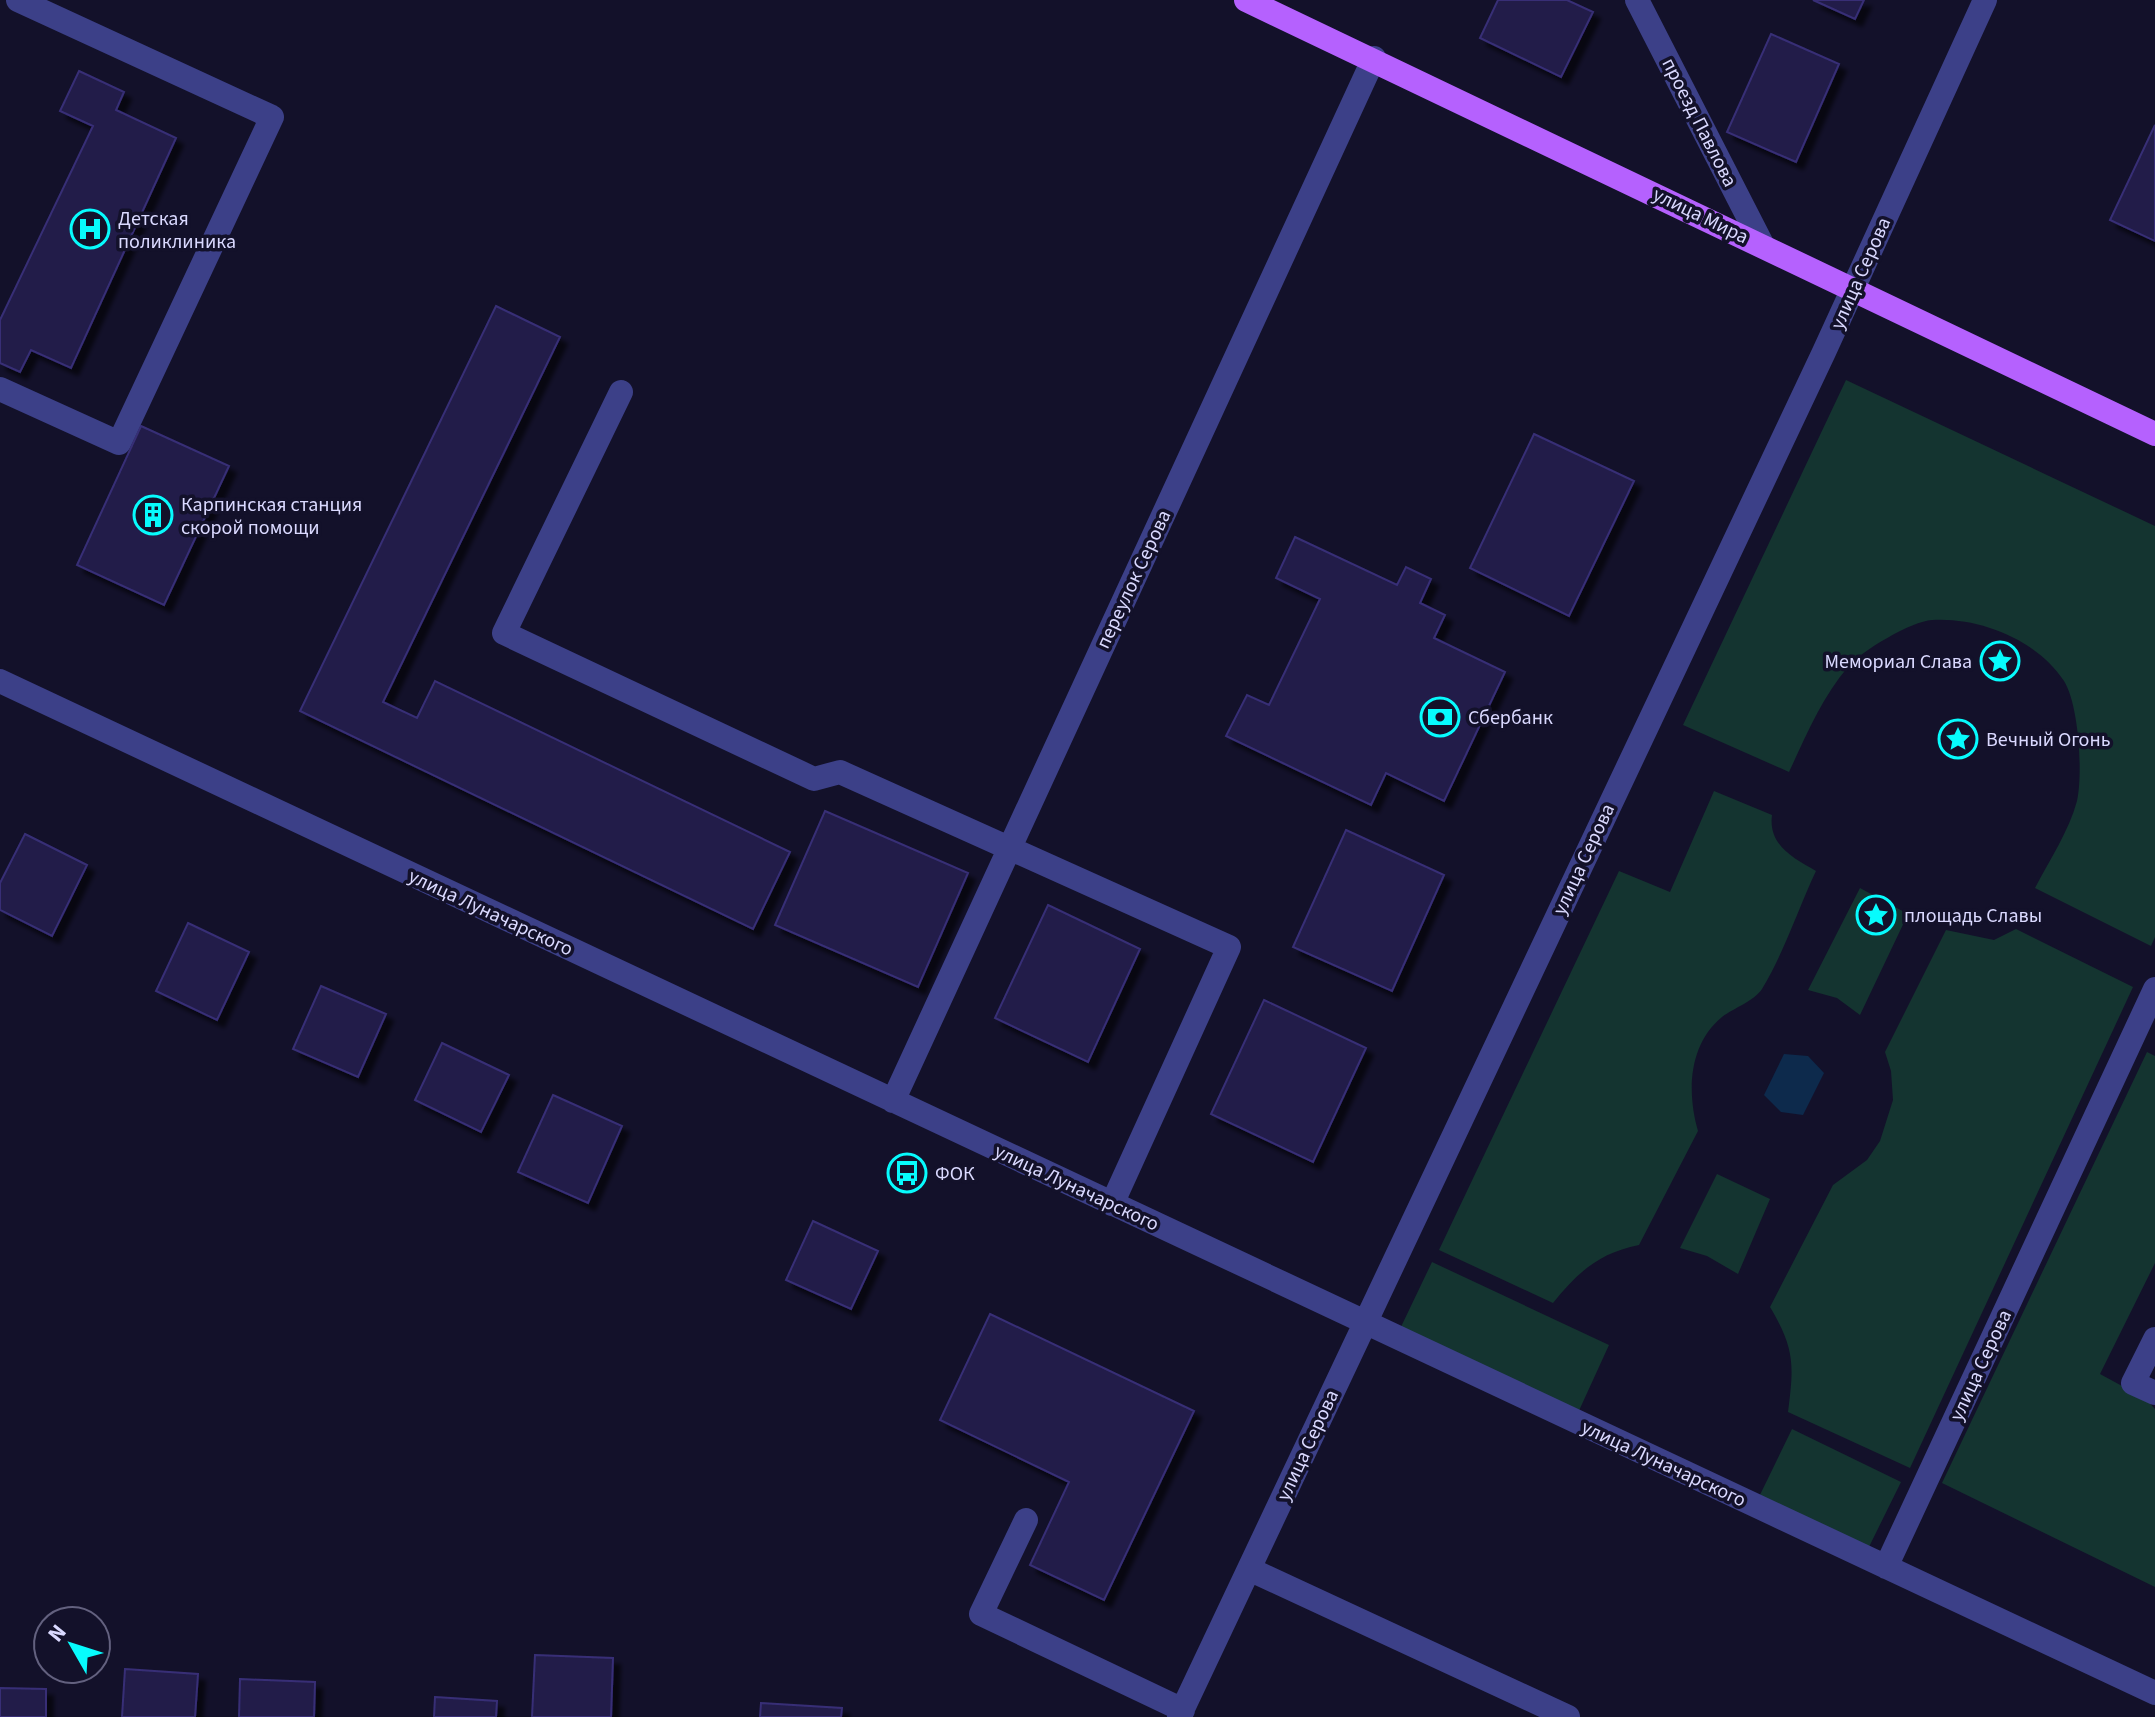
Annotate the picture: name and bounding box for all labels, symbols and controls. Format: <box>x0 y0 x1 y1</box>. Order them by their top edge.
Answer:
street label: проезд Павлова <box>1655 53 1744 192</box>
street label: улица Мира <box>1648 181 1753 251</box>
place label: Детская поликлиника <box>118 205 236 256</box>
hospital icon: Детская поликлиника <box>69 208 111 250</box>
street label: улица Серова <box>1824 213 1898 334</box>
place label: Карпинская станция скорой помощи <box>181 491 362 542</box>
building icon: Карпинская станция скорой помощи <box>132 494 174 536</box>
street label: переулок Серова <box>1089 505 1178 653</box>
place icon: Мемориал Слава <box>1979 640 2021 682</box>
place label: Мемориал Слава <box>1825 648 1972 676</box>
bank icon: Сбербанк <box>1419 696 1461 738</box>
place label: Сбербанк <box>1468 704 1553 732</box>
place icon: Вечный Огонь <box>1937 718 1979 760</box>
place label: Вечный Огонь <box>1986 726 2111 754</box>
street label: улица Серова <box>1546 799 1622 920</box>
street label: улица Луначарского <box>404 862 578 963</box>
place icon: площадь Славы <box>1855 894 1897 936</box>
place label: площадь Славы <box>1904 902 2042 930</box>
street label: улица Луначарского <box>990 1137 1164 1238</box>
bus stop icon: ФОК <box>886 1152 928 1194</box>
place label: ФОК <box>935 1160 975 1188</box>
street label: улица Серова <box>1943 1305 2019 1426</box>
street label: улица Серова <box>1270 1385 1346 1506</box>
street label: улица Луначарского <box>1577 1413 1751 1514</box>
north arrow <box>32 1605 112 1685</box>
text: N <box>40 1617 74 1649</box>

